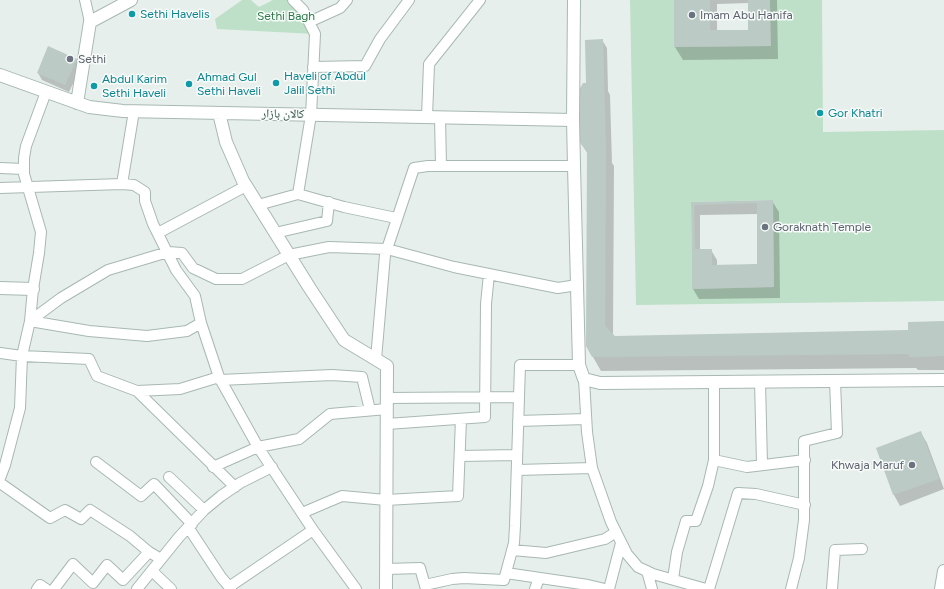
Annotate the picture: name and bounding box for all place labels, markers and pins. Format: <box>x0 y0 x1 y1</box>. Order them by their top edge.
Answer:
place label: Sethi Havelis <box>140 7 210 21</box>
place label: Imam Abu Hanifa <box>700 8 793 22</box>
marker: Sethi Havelis <box>127 9 137 19</box>
marker: Imam Abu Hanifa <box>687 10 697 20</box>
place label: Sethi <box>78 52 106 66</box>
marker: Sethi <box>65 54 75 64</box>
place label: Haveli of Abdul Jalil Sethi <box>284 69 366 97</box>
place label: Ahmad Gul Sethi Haveli <box>197 70 261 98</box>
place label: Abdul Karim Sethi Haveli <box>102 72 167 100</box>
marker: Haveli of Abdul Jalil Sethi <box>271 78 281 88</box>
marker: Ahmad Gul Sethi Haveli <box>184 79 194 89</box>
marker: Abdul Karim Sethi Haveli <box>89 81 99 91</box>
place label: Gor Khatri <box>828 106 883 120</box>
marker: Gor Khatri <box>815 108 825 118</box>
place label: Goraknath Temple <box>773 220 871 234</box>
marker: Goraknath Temple <box>760 222 770 232</box>
place label: Khwaja Maruf <box>831 458 904 472</box>
marker: Khwaja Maruf <box>907 460 917 470</box>

